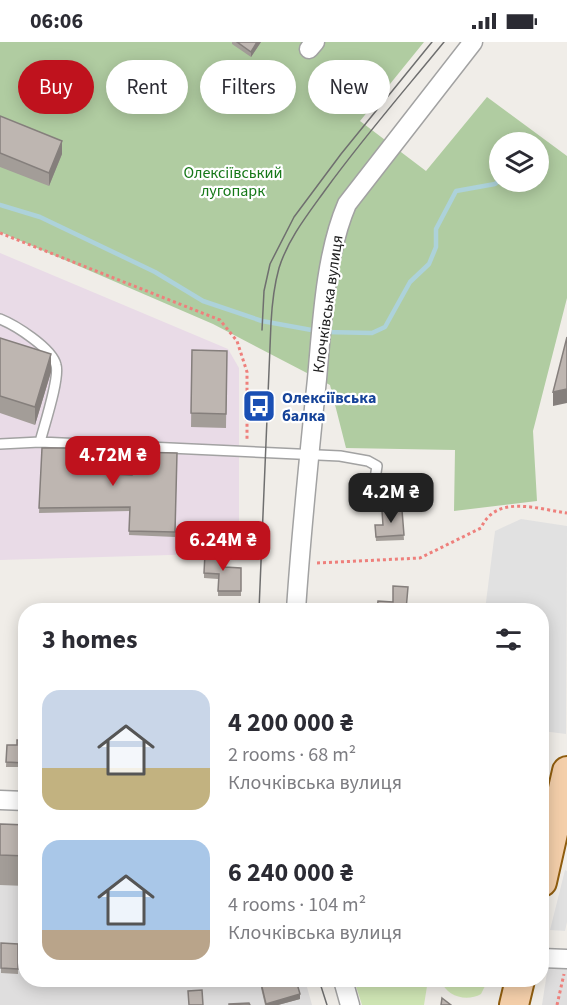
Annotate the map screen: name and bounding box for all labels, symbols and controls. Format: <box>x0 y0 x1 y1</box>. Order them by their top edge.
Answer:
text: 06:06 <box>30 5 83 37</box>
chip: Buy <box>18 60 94 114</box>
chip: Rent <box>106 60 188 114</box>
chip: Filters <box>200 60 296 114</box>
chip: New <box>308 60 390 114</box>
map controls <box>489 132 549 192</box>
button: layers <box>489 132 549 192</box>
park label: Олексіївський лугопарк <box>183 162 283 202</box>
street label: Клочківська вулиця <box>307 234 349 375</box>
place label: Олексіївська балка <box>282 387 376 427</box>
bus stop icon: Олексіївська балка <box>241 388 277 424</box>
pin: 4.72M ₴ <box>58 436 168 487</box>
text: 4.72M ₴ <box>79 441 147 469</box>
pin: 4.2M ₴ <box>342 473 440 524</box>
text: 4.2M ₴ <box>363 478 419 506</box>
pin: 6.24M ₴ <box>168 521 278 572</box>
text: 6.24M ₴ <box>189 526 257 554</box>
text: 3 homes <box>42 621 137 658</box>
icon: filters <box>492 623 525 656</box>
text: 4 200 000 ₴ <box>228 704 353 741</box>
icon: home <box>90 714 162 786</box>
text: 2 rooms · 68 m² <box>228 741 356 769</box>
text: Клочківська вулиця <box>228 769 402 797</box>
text: 6 240 000 ₴ <box>228 854 353 891</box>
icon: home <box>90 864 162 936</box>
text: 4 rooms · 104 m² <box>228 891 366 919</box>
text: Клочківська вулиця <box>228 919 402 947</box>

